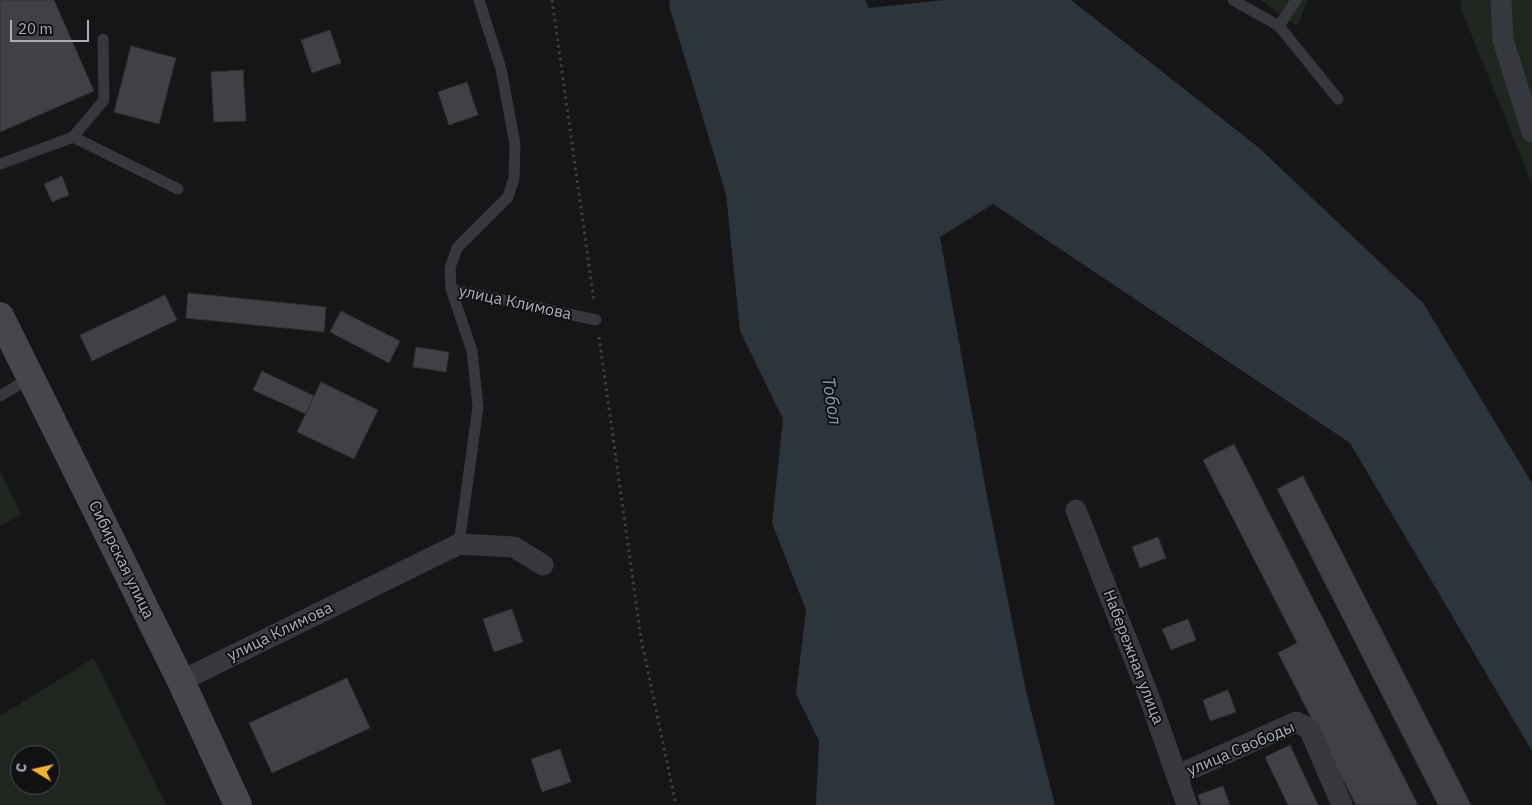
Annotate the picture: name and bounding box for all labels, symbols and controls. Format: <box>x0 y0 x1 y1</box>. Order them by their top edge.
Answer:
scale bar <box>12 10 91 42</box>
text: 20 m <box>18 19 53 38</box>
street label: улица Климова <box>457 282 573 324</box>
water label: Тобол <box>817 376 845 426</box>
street label: Сибирская улица <box>84 498 158 622</box>
street label: Набережная улица <box>1099 587 1167 727</box>
street label: улица Климова <box>224 598 336 666</box>
street label: улица Свободы <box>1184 718 1298 780</box>
north arrow <box>10 745 60 795</box>
text: С <box>12 762 31 774</box>

